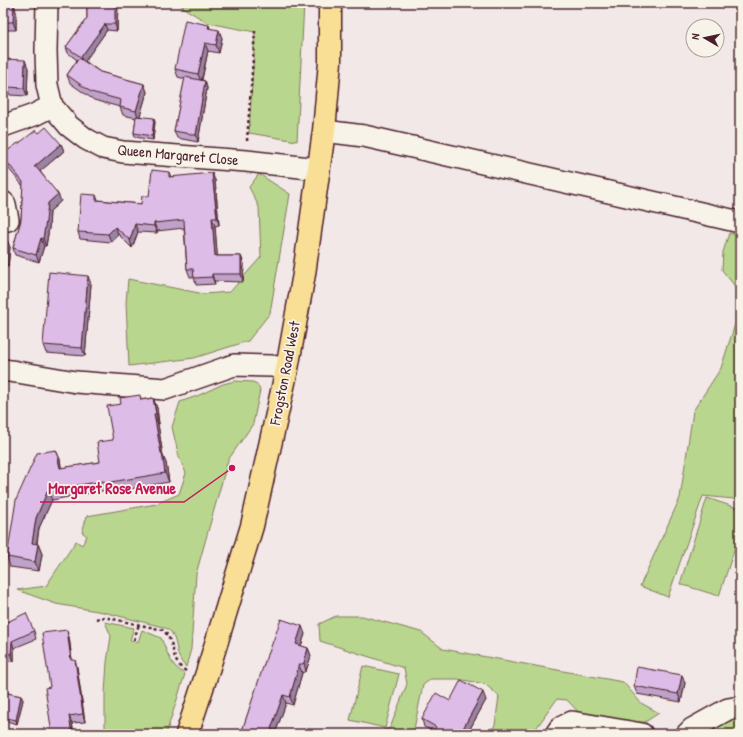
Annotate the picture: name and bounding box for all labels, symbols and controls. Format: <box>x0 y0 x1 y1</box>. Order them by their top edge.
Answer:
north arrow <box>685 18 725 58</box>
text: N <box>688 32 703 40</box>
street label: Queen Margaret Close <box>117 139 239 170</box>
street label: Frogston Road West <box>264 318 305 428</box>
callout: Margaret Rose Avenue <box>40 474 184 502</box>
text: Margaret Rose Avenue <box>48 477 176 500</box>

